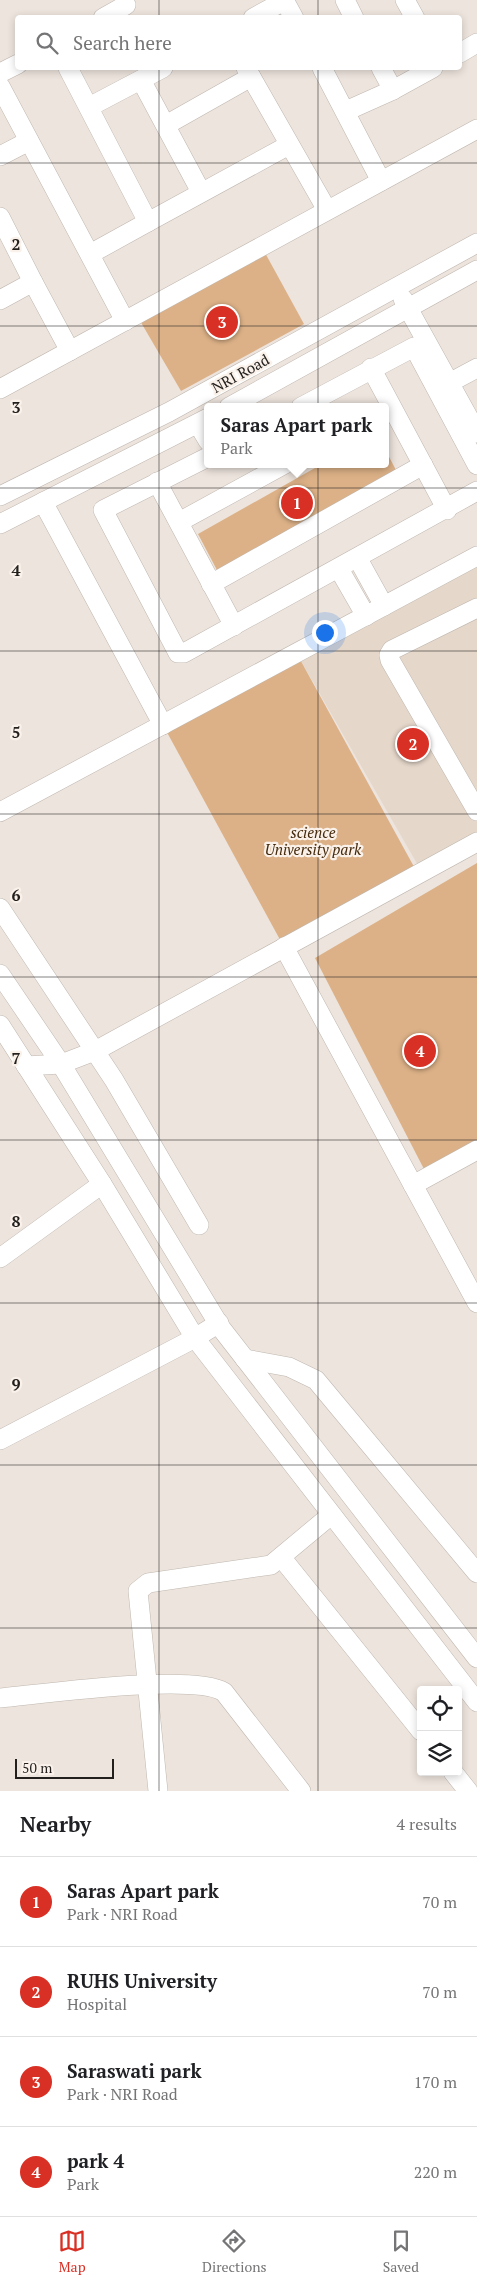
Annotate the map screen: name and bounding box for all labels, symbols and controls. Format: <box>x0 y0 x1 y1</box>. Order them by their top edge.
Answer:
search box <box>15 15 462 70</box>
icon: search <box>33 29 61 57</box>
text: Search here <box>73 30 172 55</box>
text: 2 <box>11 233 21 255</box>
pin: 3 <box>206 303 238 341</box>
street label: NRI Road <box>208 349 272 397</box>
text: 3 <box>11 396 21 418</box>
popup <box>204 403 389 468</box>
text: Saras Apart park <box>221 412 372 437</box>
text: Park <box>221 437 253 459</box>
pin: 1 <box>281 484 313 522</box>
text: 4 <box>11 559 21 581</box>
your location <box>312 620 338 646</box>
text: 5 <box>11 721 21 743</box>
pin: 2 <box>397 725 429 763</box>
park label: science University park <box>265 822 362 859</box>
text: 6 <box>11 884 21 906</box>
pin: 4 <box>404 1032 436 1070</box>
text: 7 <box>11 1047 21 1069</box>
text: 8 <box>11 1210 21 1232</box>
text: 9 <box>11 1373 21 1395</box>
map controls <box>417 1686 462 1776</box>
button: locate <box>417 1686 462 1731</box>
button: layers <box>417 1731 462 1776</box>
scale bar <box>15 1756 114 1779</box>
text: 50 m <box>22 1758 52 1777</box>
text: Nearby <box>20 1810 91 1838</box>
text: 4 results <box>397 1813 457 1835</box>
text: Saras Apart park <box>67 1878 219 1903</box>
text: 1 <box>31 1891 41 1913</box>
text: 70 m <box>422 1891 457 1913</box>
text: Park · NRI Road <box>67 1903 178 1925</box>
text: RUHS University <box>67 1968 217 1993</box>
text: 2 <box>31 1981 41 2003</box>
text: 70 m <box>422 1981 457 2003</box>
text: Hospital <box>67 1993 127 2015</box>
text: Saraswati park <box>67 2058 201 2083</box>
text: 3 <box>31 2071 41 2093</box>
text: 170 m <box>414 2071 457 2093</box>
text: Park · NRI Road <box>67 2083 178 2105</box>
text: park 4 <box>67 2148 124 2173</box>
text: 4 <box>31 2161 41 2183</box>
text: 220 m <box>414 2161 457 2183</box>
text: Park <box>67 2173 99 2195</box>
tab: Map <box>58 2227 86 2276</box>
tab: Directions <box>202 2227 267 2276</box>
tab: Saved <box>383 2227 419 2276</box>

